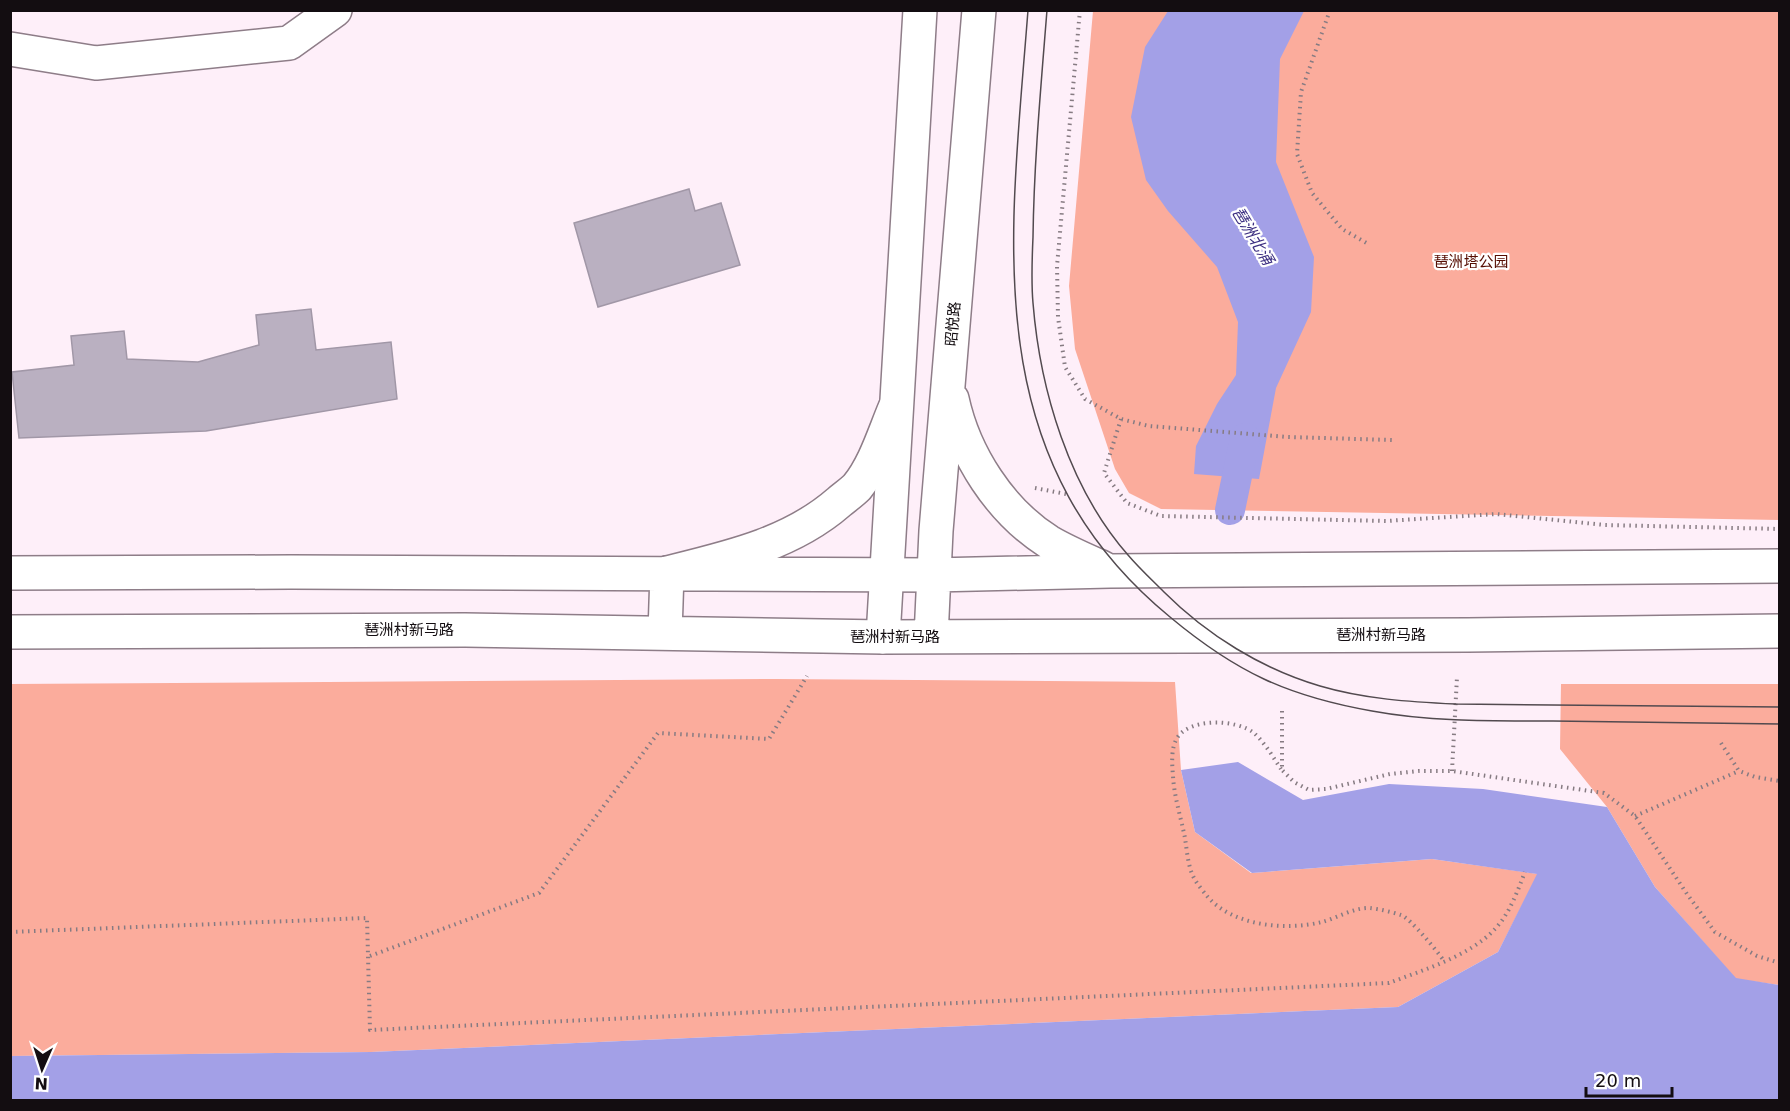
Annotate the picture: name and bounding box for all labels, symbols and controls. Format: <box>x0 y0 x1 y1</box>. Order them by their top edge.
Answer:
water label: 琶洲北涌 <box>1228 204 1279 270</box>
park label: 琶洲塔公园 <box>1433 253 1509 271</box>
street label: 昭悦路 <box>942 301 964 347</box>
street label: 琶洲村新马路 <box>364 621 454 639</box>
street label: 琶洲村新马路 <box>1336 626 1426 644</box>
street label: 琶洲村新马路 <box>850 628 940 646</box>
north arrow <box>12 1039 72 1099</box>
scale bar <box>1586 1060 1672 1098</box>
text: 20 m <box>1595 1070 1641 1091</box>
text: N <box>34 1074 48 1093</box>

